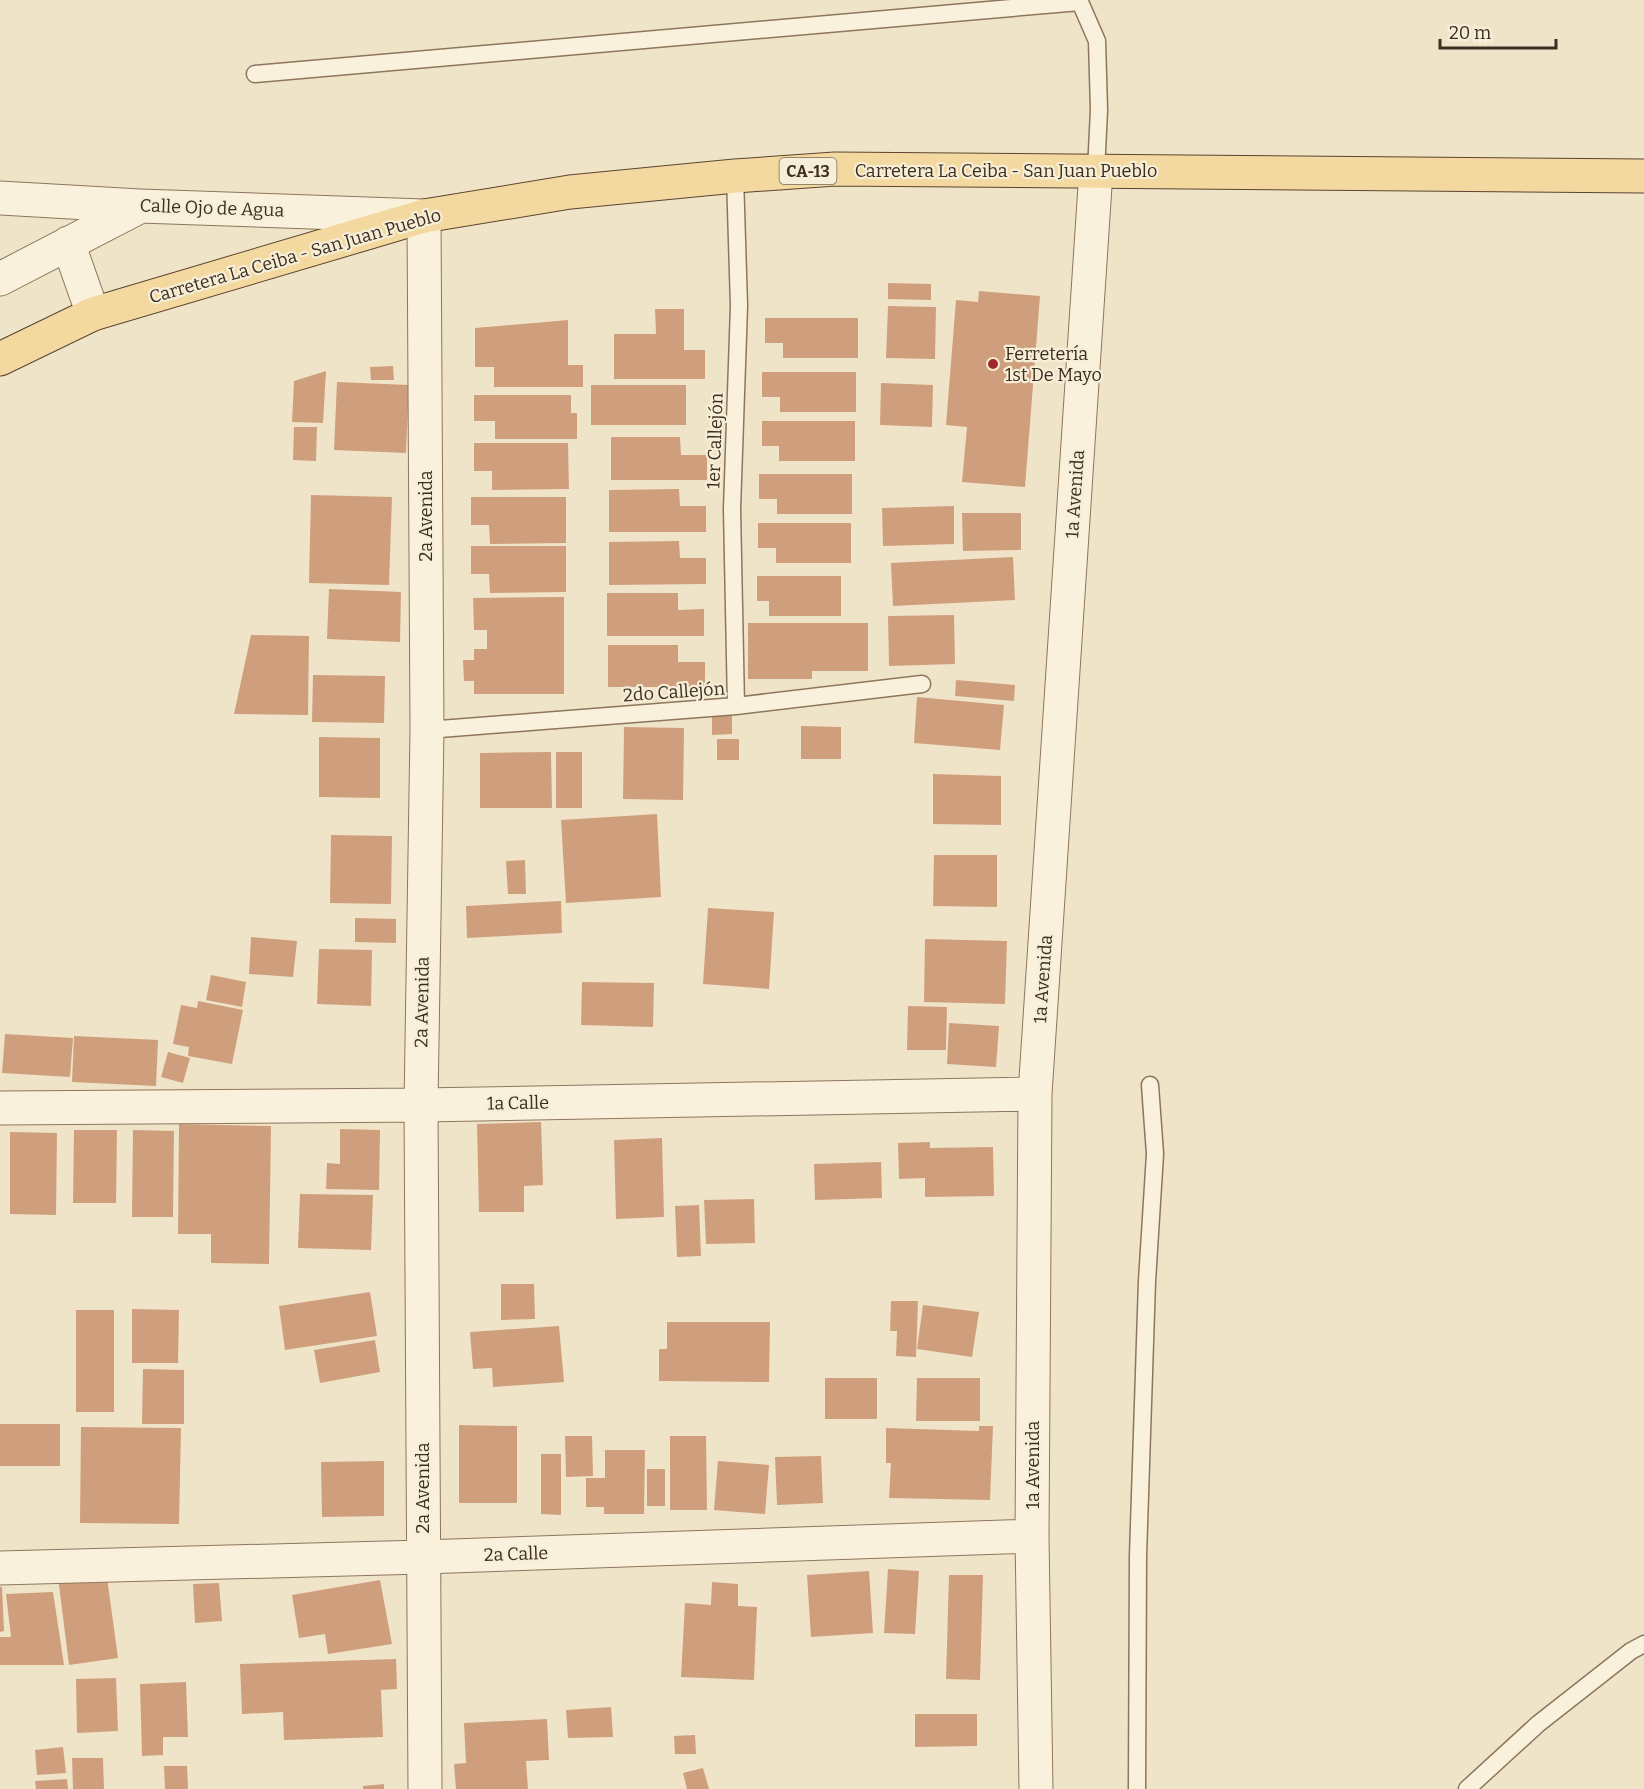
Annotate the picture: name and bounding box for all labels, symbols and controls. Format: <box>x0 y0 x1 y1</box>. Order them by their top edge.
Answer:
scale bar <box>1440 12 1556 50</box>
text: 20 m <box>1449 22 1491 44</box>
road number: CA-13 <box>780 158 836 184</box>
street label: Carretera La Ceiba - San Juan Pueblo <box>855 160 1157 182</box>
street label: Calle Ojo de Agua <box>139 194 285 222</box>
street label: Carretera La Ceiba - San Juan Pueblo <box>146 204 444 308</box>
place label: Ferretería 1st De Mayo <box>1005 343 1102 386</box>
marker: Ferretería 1st De Mayo <box>986 357 1000 371</box>
street label: 1er Callejón <box>702 392 728 490</box>
street label: 1a Avenida <box>1061 449 1089 539</box>
street label: 2a Avenida <box>415 470 437 562</box>
street label: 2do Callejón <box>622 677 726 707</box>
street label: 1a Avenida <box>1029 934 1057 1024</box>
street label: 2a Avenida <box>410 956 434 1048</box>
street label: 1a Calle <box>487 1091 549 1115</box>
street label: 1a Avenida <box>1022 1421 1044 1509</box>
street label: 2a Avenida <box>412 1442 434 1534</box>
street label: 2a Calle <box>483 1542 549 1566</box>

